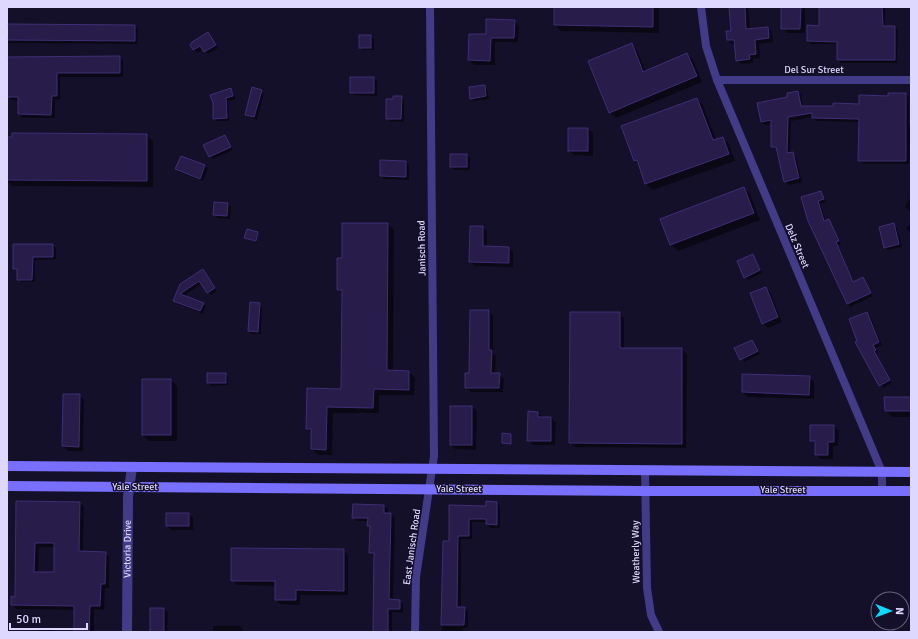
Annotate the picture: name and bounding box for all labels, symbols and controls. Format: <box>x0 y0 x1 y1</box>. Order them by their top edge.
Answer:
street label: Del Sur Street <box>784 64 844 76</box>
street label: Janisch Road <box>416 220 428 276</box>
street label: Delz Street <box>782 222 812 271</box>
street label: Yale Street <box>112 481 158 493</box>
street label: Yale Street <box>436 483 482 495</box>
street label: Yale Street <box>760 484 806 496</box>
street label: East Janisch Road <box>401 508 423 586</box>
street label: Victoria Drive <box>121 520 134 578</box>
street label: Weatherly Way <box>629 520 643 584</box>
north arrow <box>870 591 910 631</box>
scale bar <box>10 605 87 631</box>
text: N <box>893 607 906 615</box>
text: 50 m <box>16 612 41 627</box>

